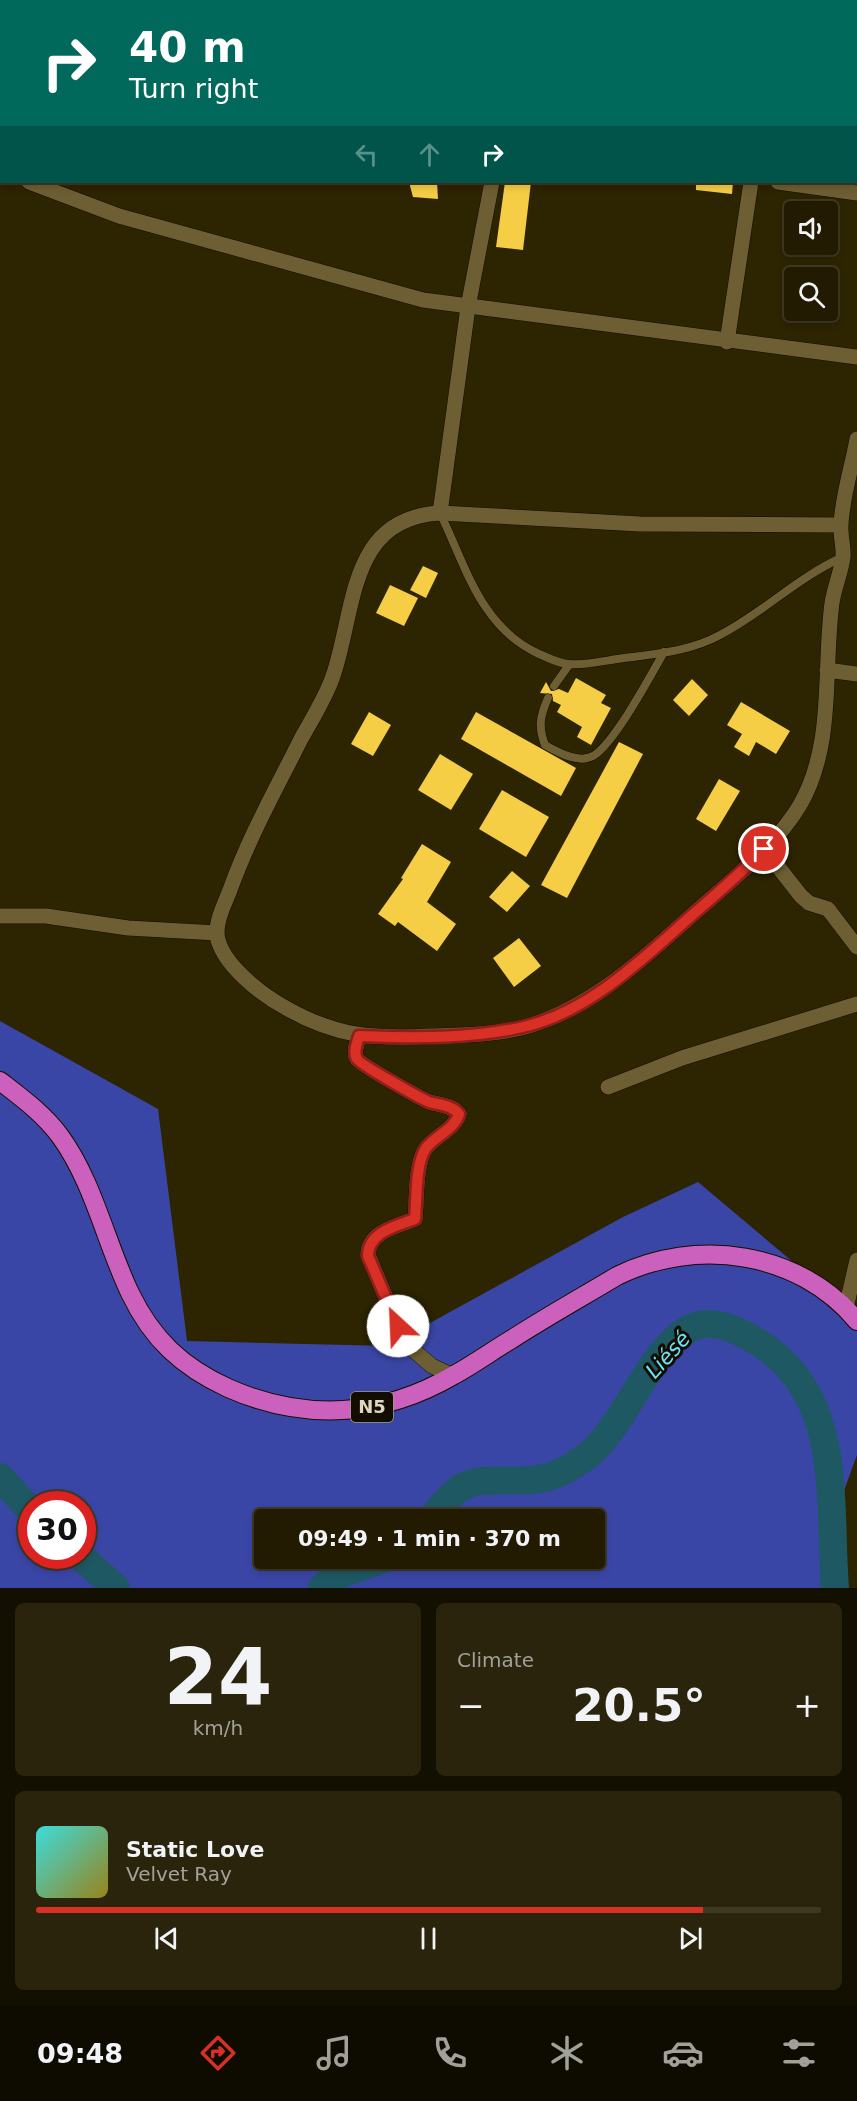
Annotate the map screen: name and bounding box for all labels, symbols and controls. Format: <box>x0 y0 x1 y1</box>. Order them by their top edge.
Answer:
text: 40 m <box>129 23 246 72</box>
icon: right <box>30 24 108 102</box>
text: Turn right <box>129 73 258 104</box>
icon: left <box>350 138 383 171</box>
icon: ahead <box>413 138 446 171</box>
icon: right <box>476 138 509 171</box>
map controls <box>784 201 838 321</box>
button: sound <box>784 201 838 255</box>
button: search <box>784 267 838 321</box>
pin <box>738 823 789 874</box>
icon: arrive <box>747 832 780 865</box>
position arrow <box>366 1294 430 1358</box>
water label: Liésé <box>641 1327 695 1383</box>
road number: N5 <box>351 1392 393 1422</box>
speed limit sign: 30 <box>18 1491 96 1569</box>
text: 09:49 · 1 min · 370 m <box>298 1526 561 1551</box>
text: 24 <box>164 1632 272 1722</box>
text: Climate <box>457 1648 534 1672</box>
text: 20.5° <box>572 1679 706 1732</box>
text: − <box>457 1686 485 1725</box>
text: + <box>793 1686 821 1725</box>
text: km/h <box>193 1716 243 1740</box>
text: Static Love <box>126 1837 264 1862</box>
text: Velvet Ray <box>126 1862 232 1886</box>
icon: previous <box>150 1922 183 1955</box>
icon: pause <box>412 1922 445 1955</box>
icon: next <box>674 1922 707 1955</box>
icon: directions <box>197 2032 239 2074</box>
icon: music <box>313 2032 355 2074</box>
icon: phone <box>429 2032 471 2074</box>
icon: climate <box>546 2032 588 2074</box>
icon: car <box>662 2032 704 2074</box>
icon: filters <box>778 2032 820 2074</box>
text: 09:48 <box>37 2038 123 2069</box>

